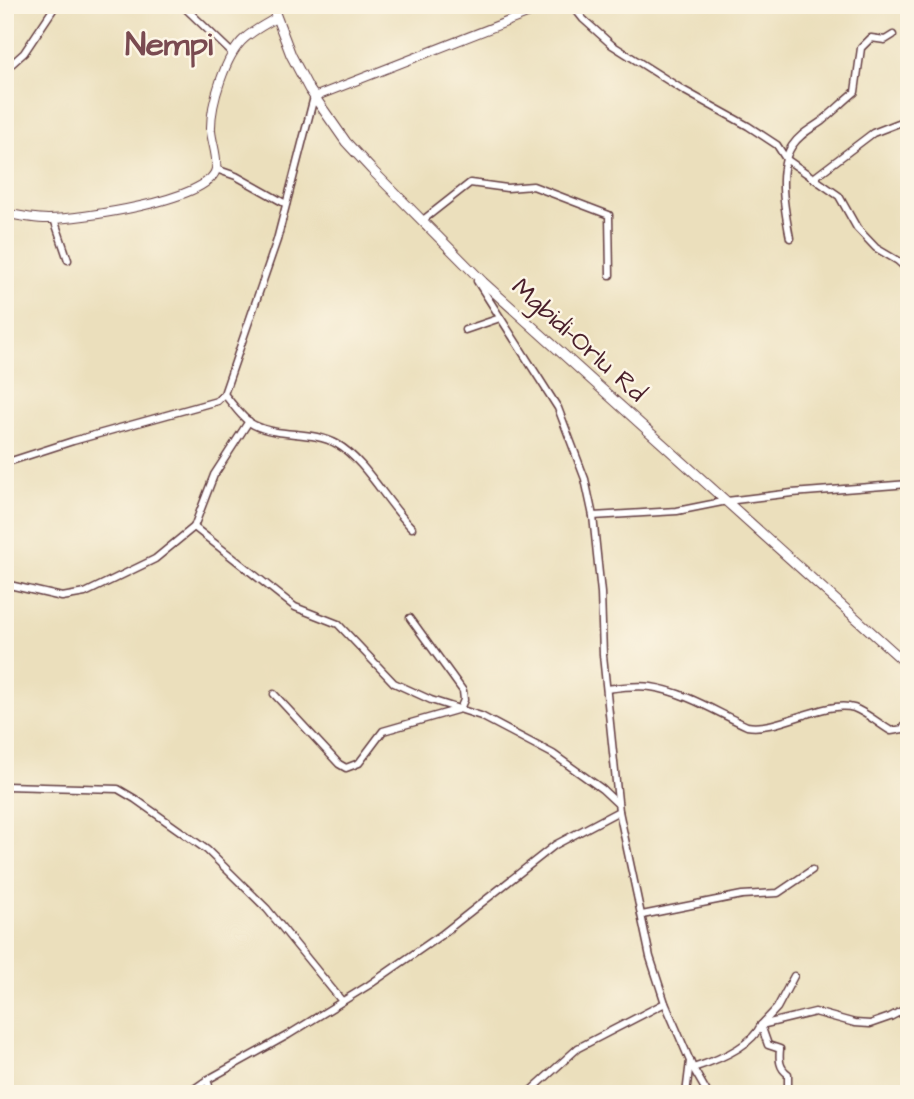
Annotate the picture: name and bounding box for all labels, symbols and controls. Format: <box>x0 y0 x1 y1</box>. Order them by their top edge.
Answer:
district label: Nempi <box>125 22 214 68</box>
street label: Mgbidi-Orlu Rd <box>502 270 654 412</box>

